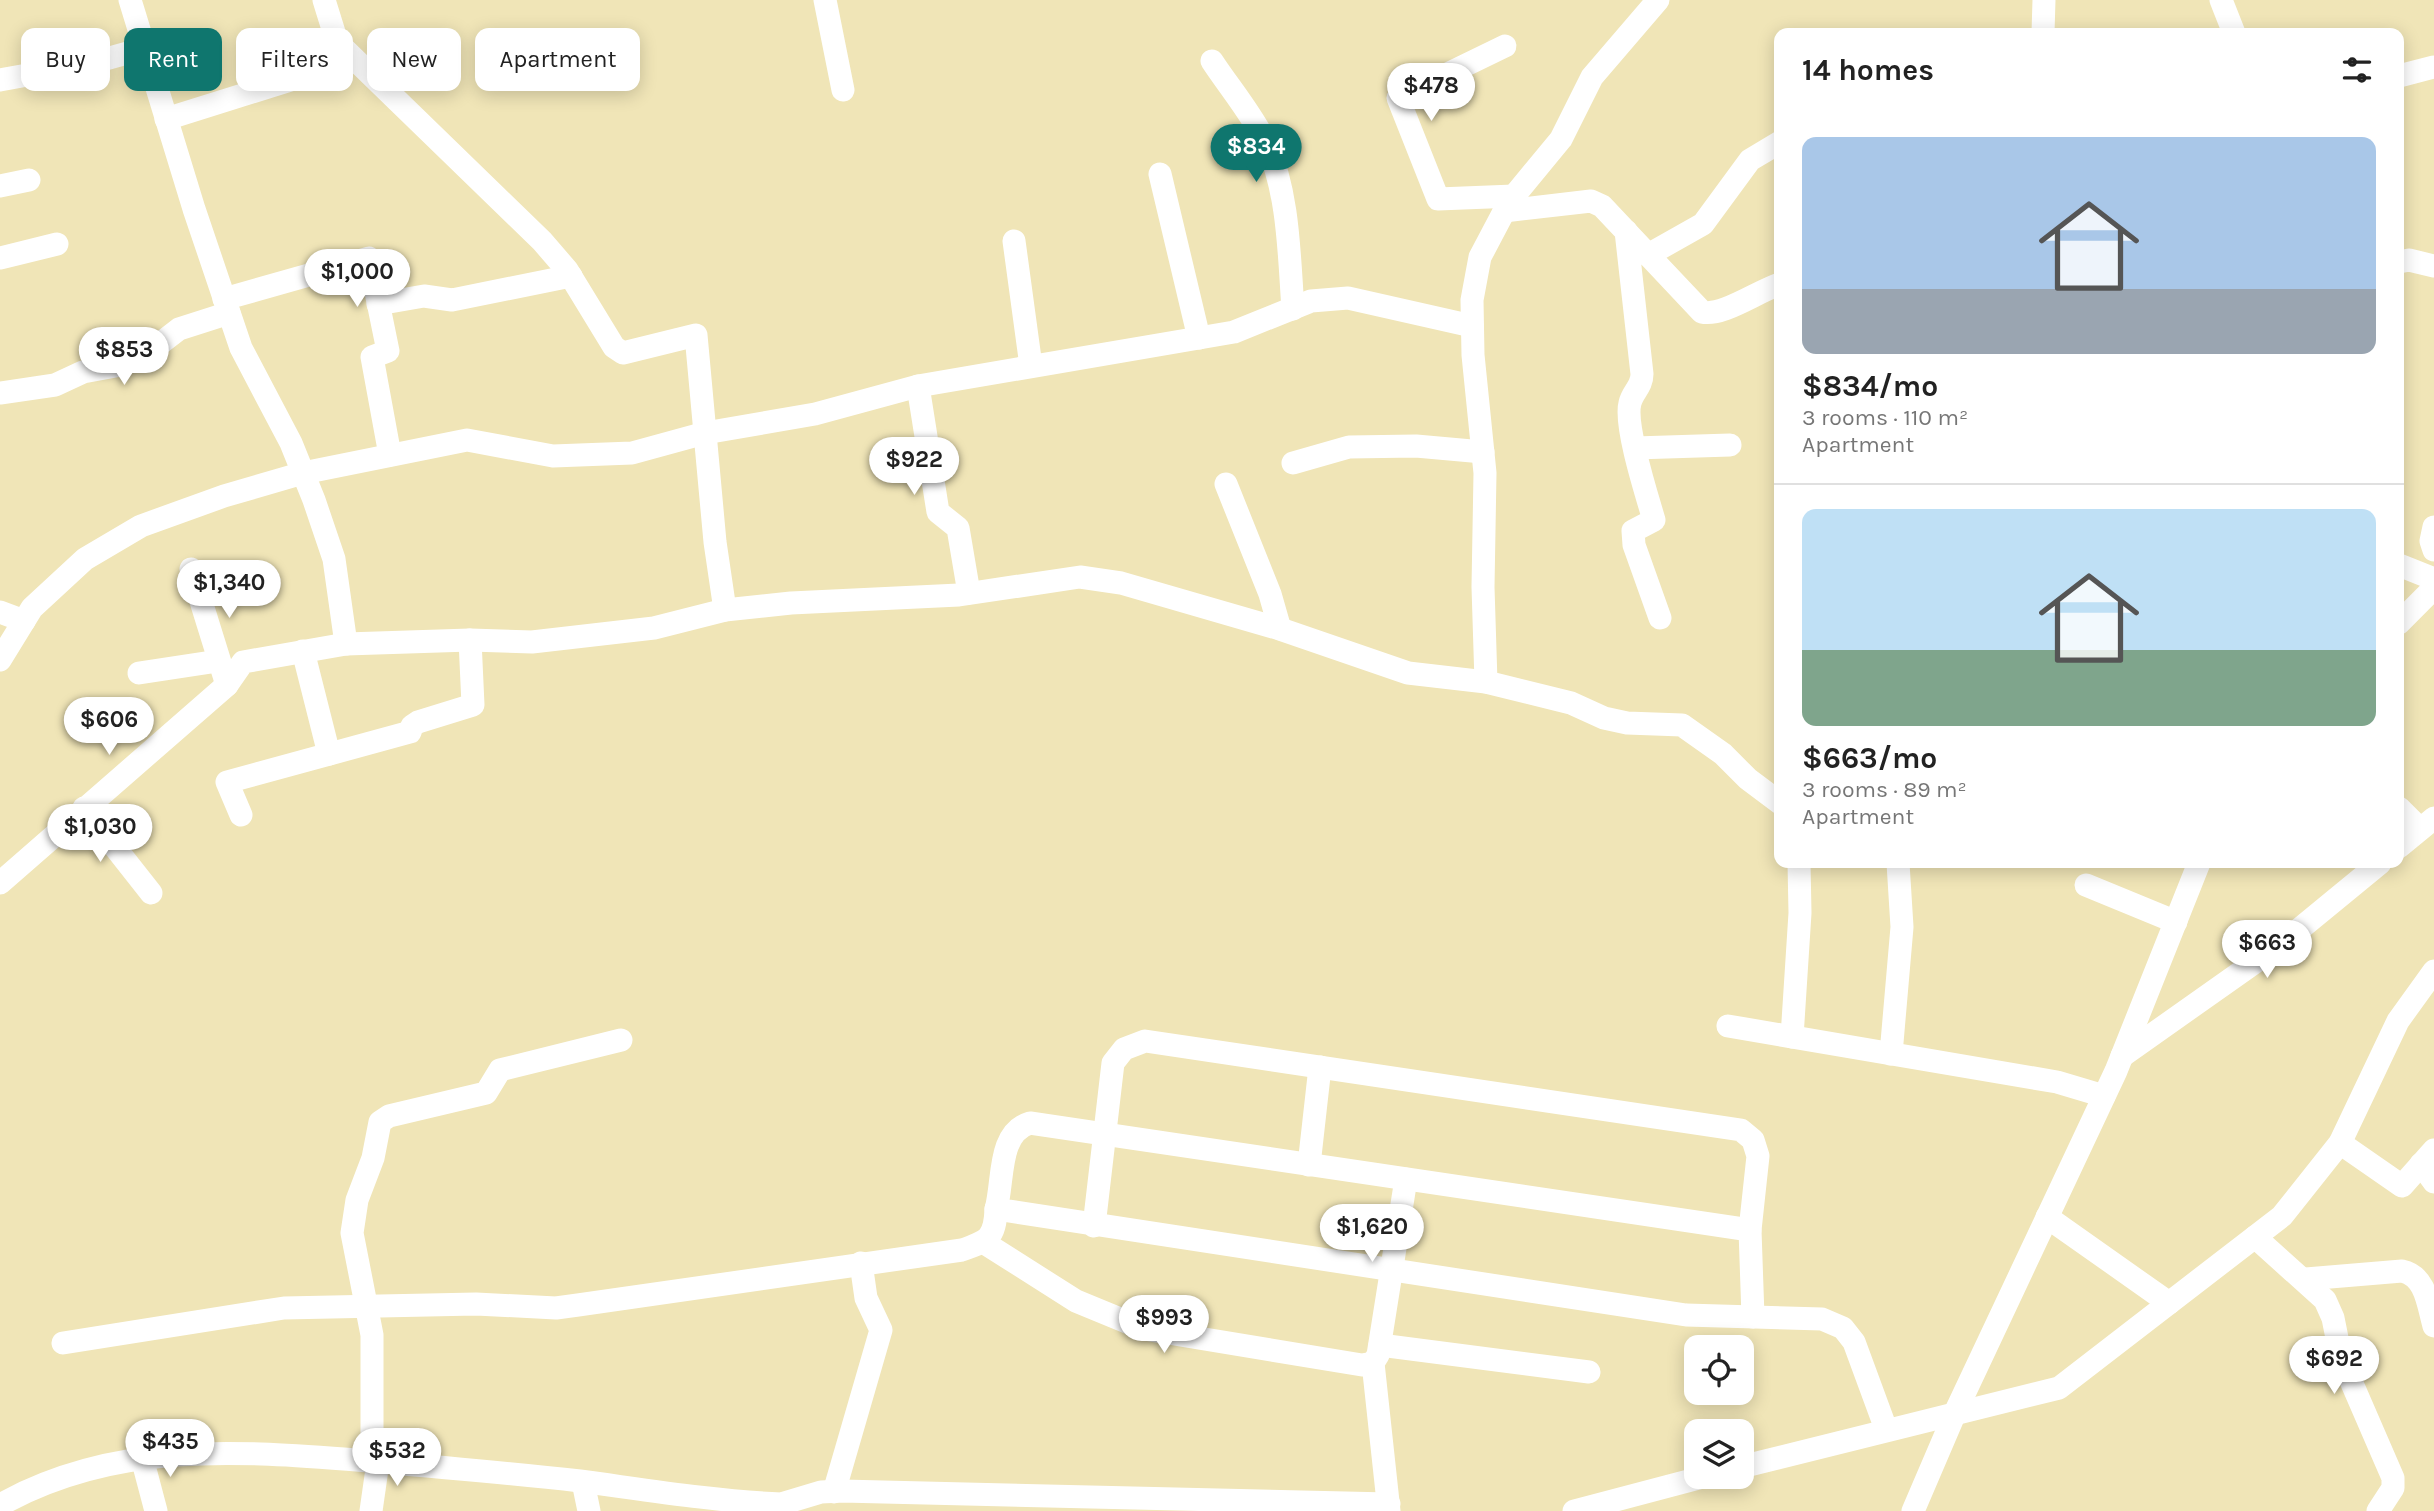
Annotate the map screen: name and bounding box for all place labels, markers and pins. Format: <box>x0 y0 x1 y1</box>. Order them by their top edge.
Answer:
pin: $478 <box>1390 64 1472 123</box>
pin: $834 <box>1215 124 1297 184</box>
pin: $1,000 <box>300 250 414 309</box>
pin: $853 <box>83 328 165 387</box>
pin: $922 <box>873 438 955 497</box>
pin: $1,340 <box>172 560 286 620</box>
pin: $606 <box>68 698 150 757</box>
pin: $1,030 <box>43 804 157 864</box>
pin: $663 <box>2226 920 2308 980</box>
pin: $1,620 <box>1315 1204 1429 1264</box>
pin: $993 <box>1123 1296 1205 1355</box>
pin: $692 <box>2293 1336 2375 1396</box>
pin: $435 <box>129 1420 211 1479</box>
pin: $532 <box>356 1428 438 1488</box>

